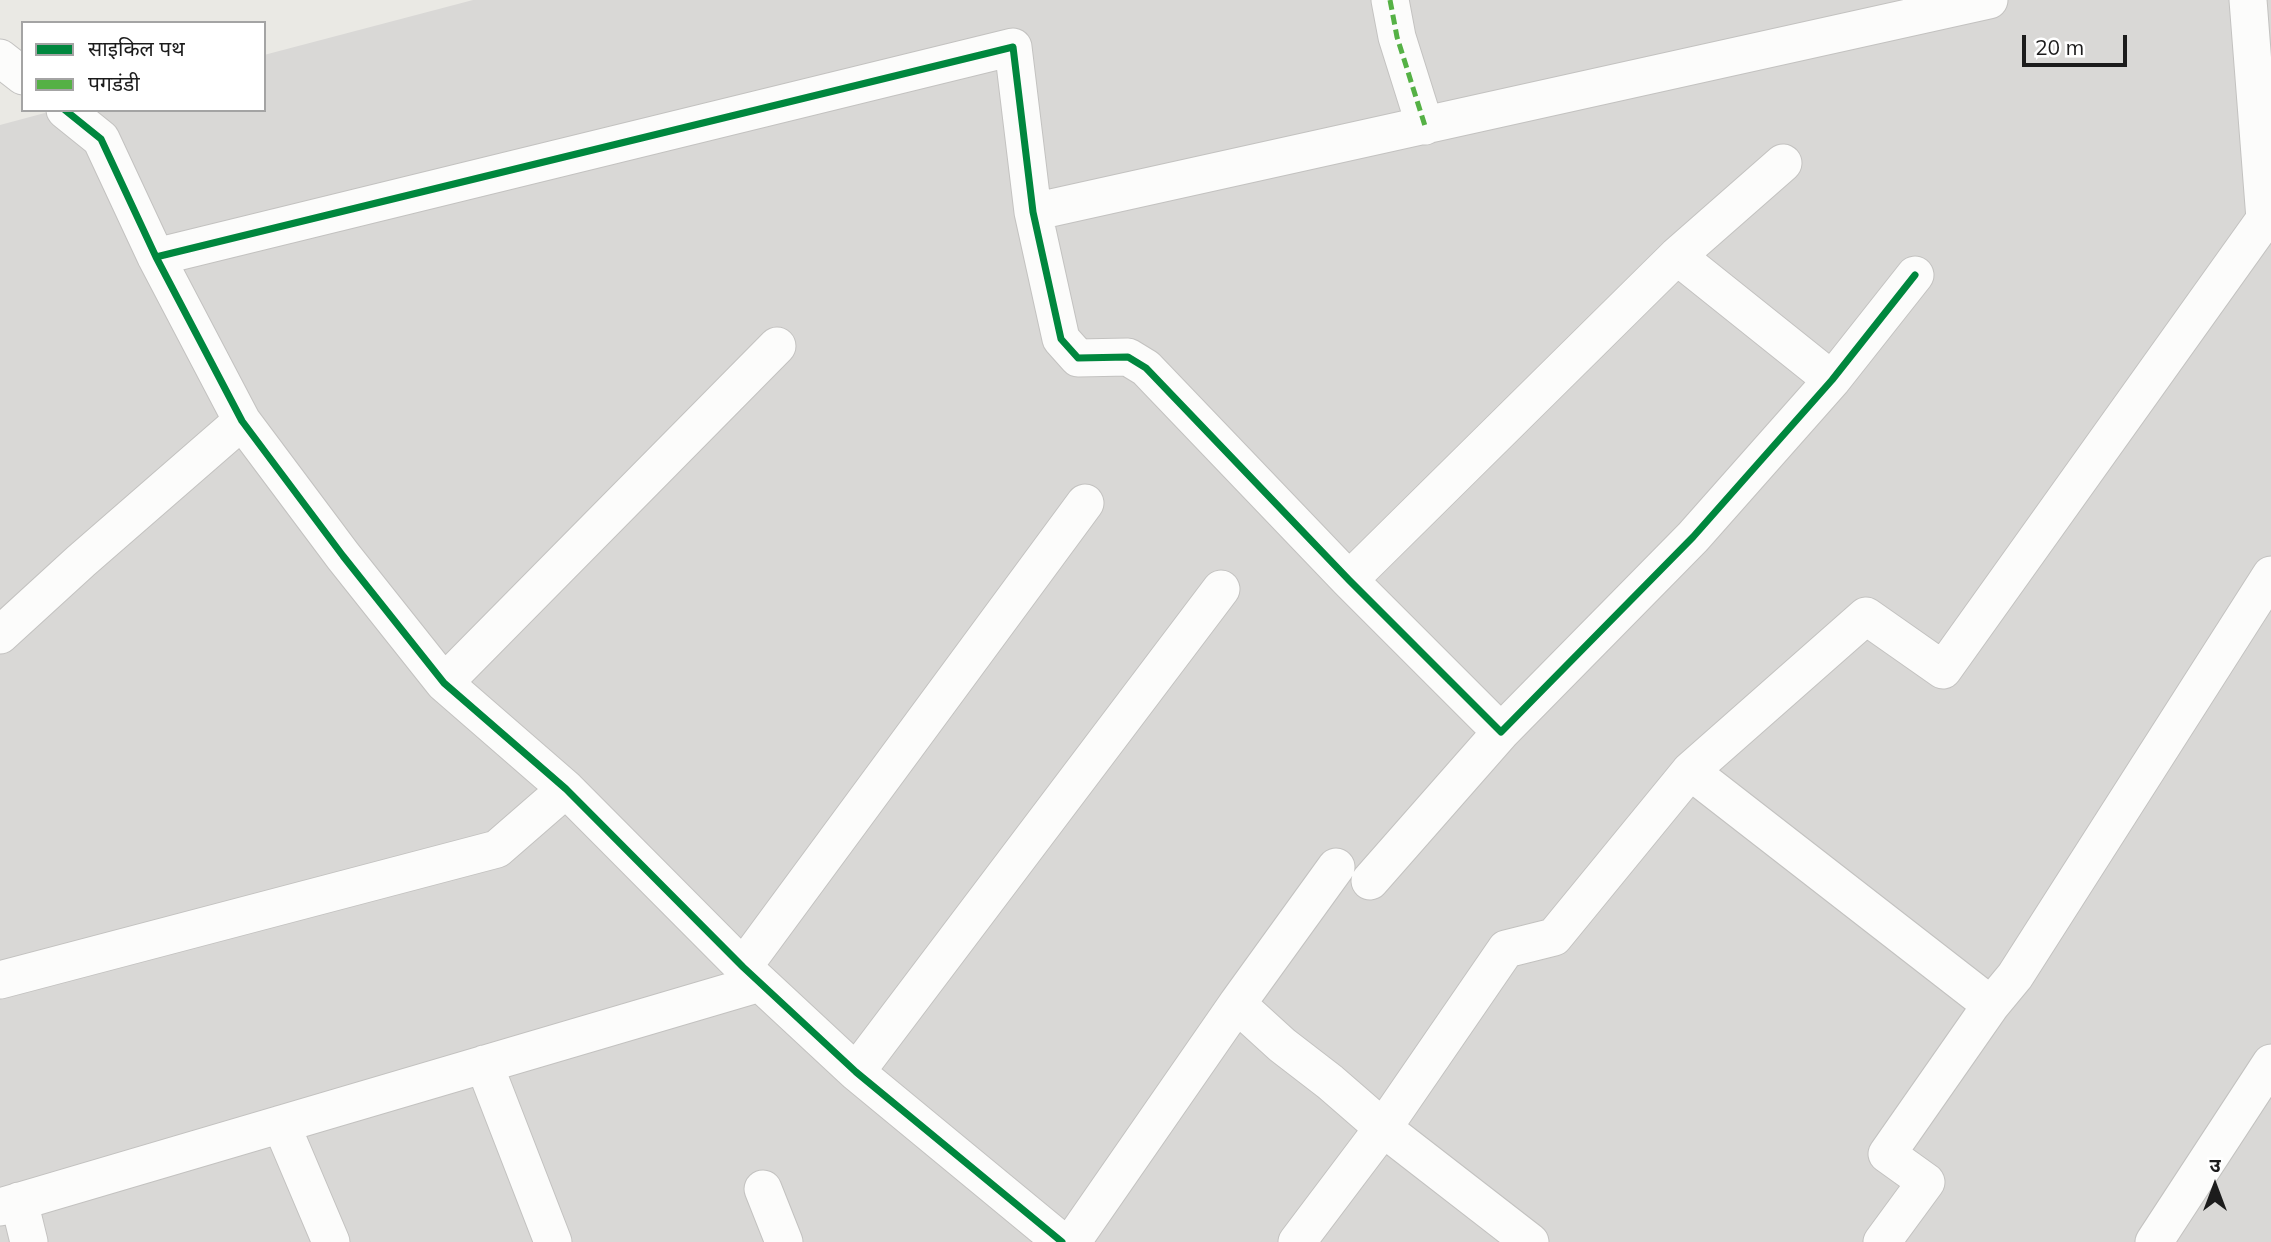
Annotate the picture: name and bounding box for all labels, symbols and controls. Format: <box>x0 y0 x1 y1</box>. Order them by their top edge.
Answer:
legend <box>21 21 266 112</box>
scale bar <box>2026 21 2131 65</box>
text: 20 m <box>2035 34 2084 60</box>
text: साइकिल पथ <box>88 35 185 61</box>
text: पगडंडी <box>88 70 140 96</box>
north arrow <box>2180 1151 2250 1221</box>
text: उ <box>2209 1153 2221 1177</box>

